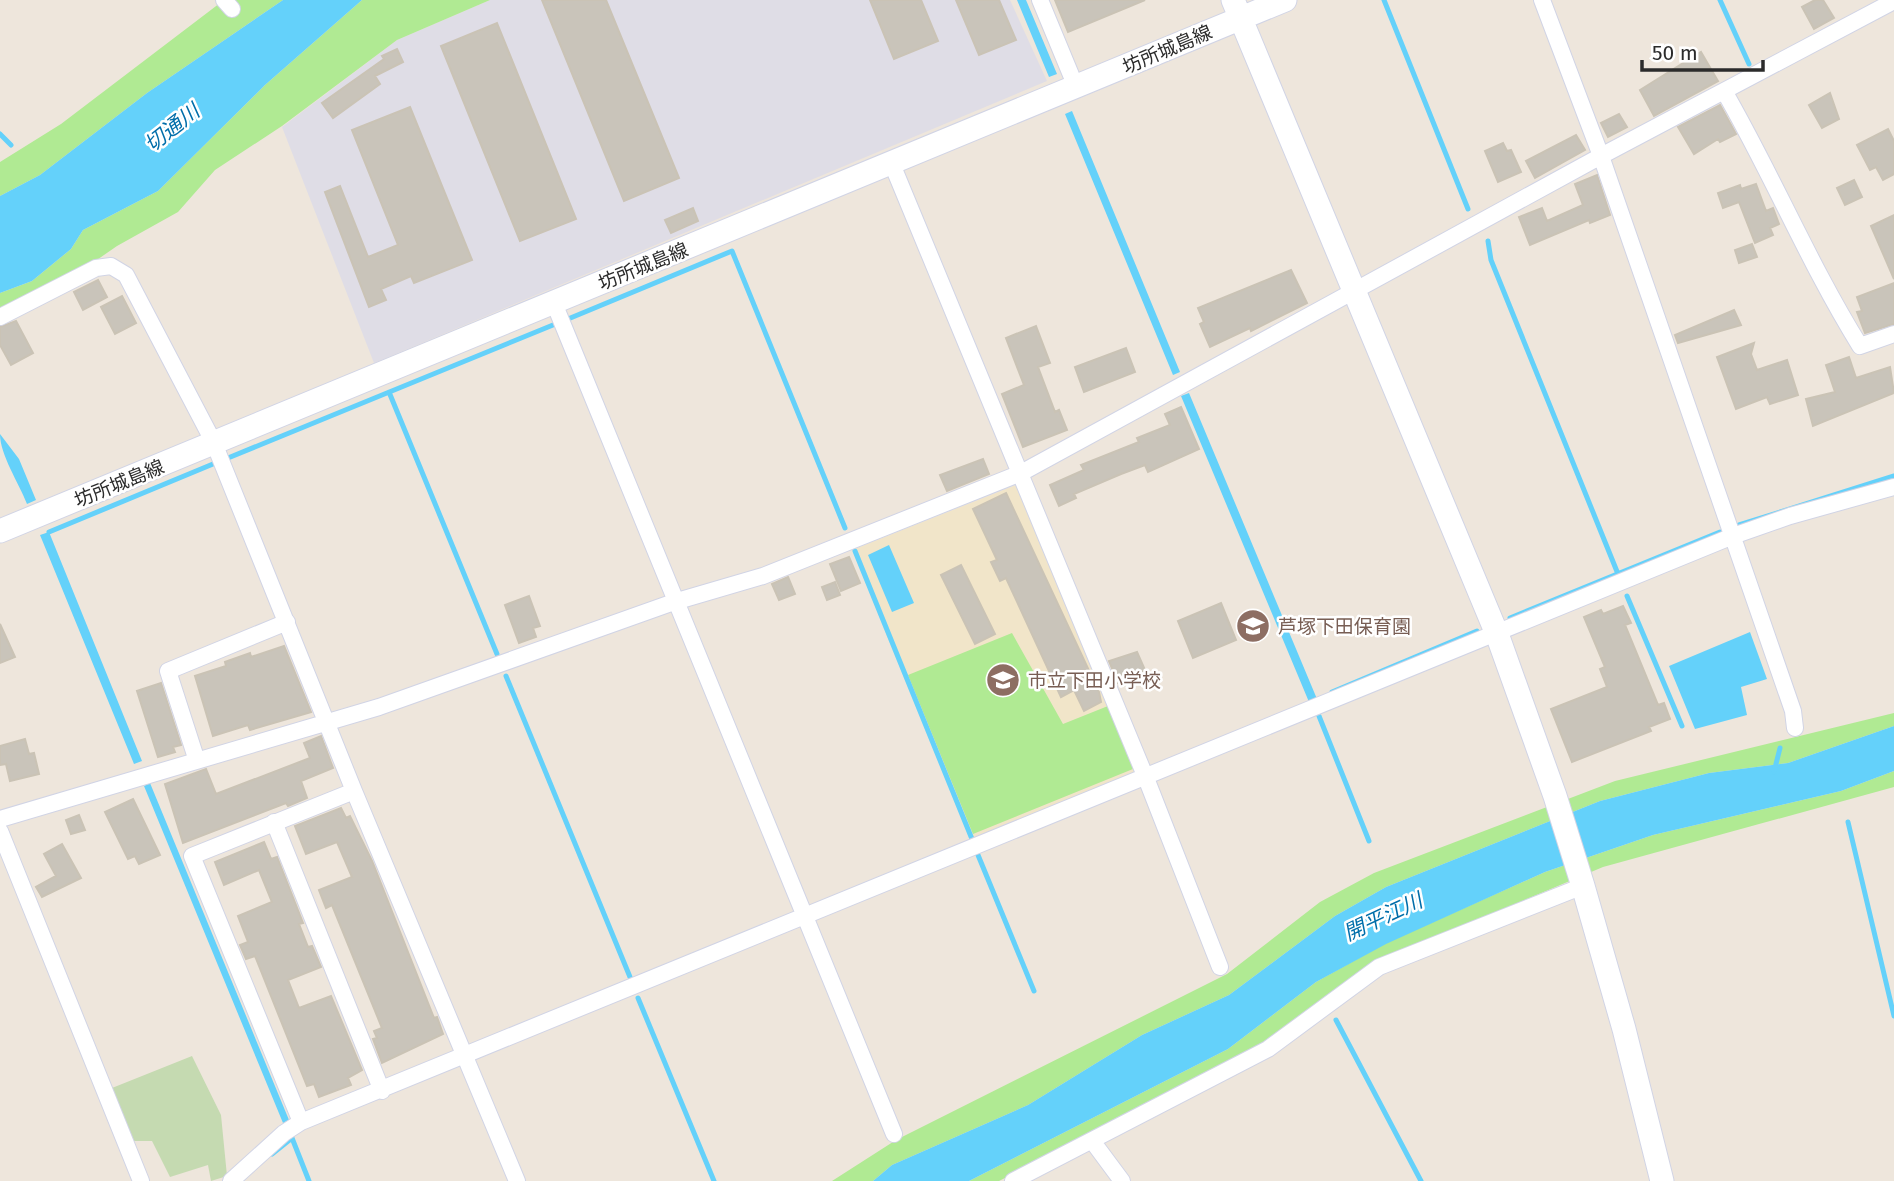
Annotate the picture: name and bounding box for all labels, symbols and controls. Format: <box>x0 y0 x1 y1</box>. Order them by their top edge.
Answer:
street label: 坊所城島線 <box>1119 20 1215 79</box>
scale bar <box>1642 28 1763 72</box>
text: 50 m <box>1652 40 1698 66</box>
water label: 切通川 <box>139 97 206 158</box>
street label: 坊所城島線 <box>595 238 692 295</box>
street label: 坊所城島線 <box>71 455 168 512</box>
school or university icon: 芦塚下田保育園 <box>1234 607 1272 645</box>
place label: 芦塚下田保育園 <box>1278 615 1411 638</box>
school or university icon: 市立下田小学校 <box>984 661 1022 699</box>
place label: 市立下田小学校 <box>1028 669 1161 692</box>
water label: 開平江川 <box>1339 887 1428 947</box>

